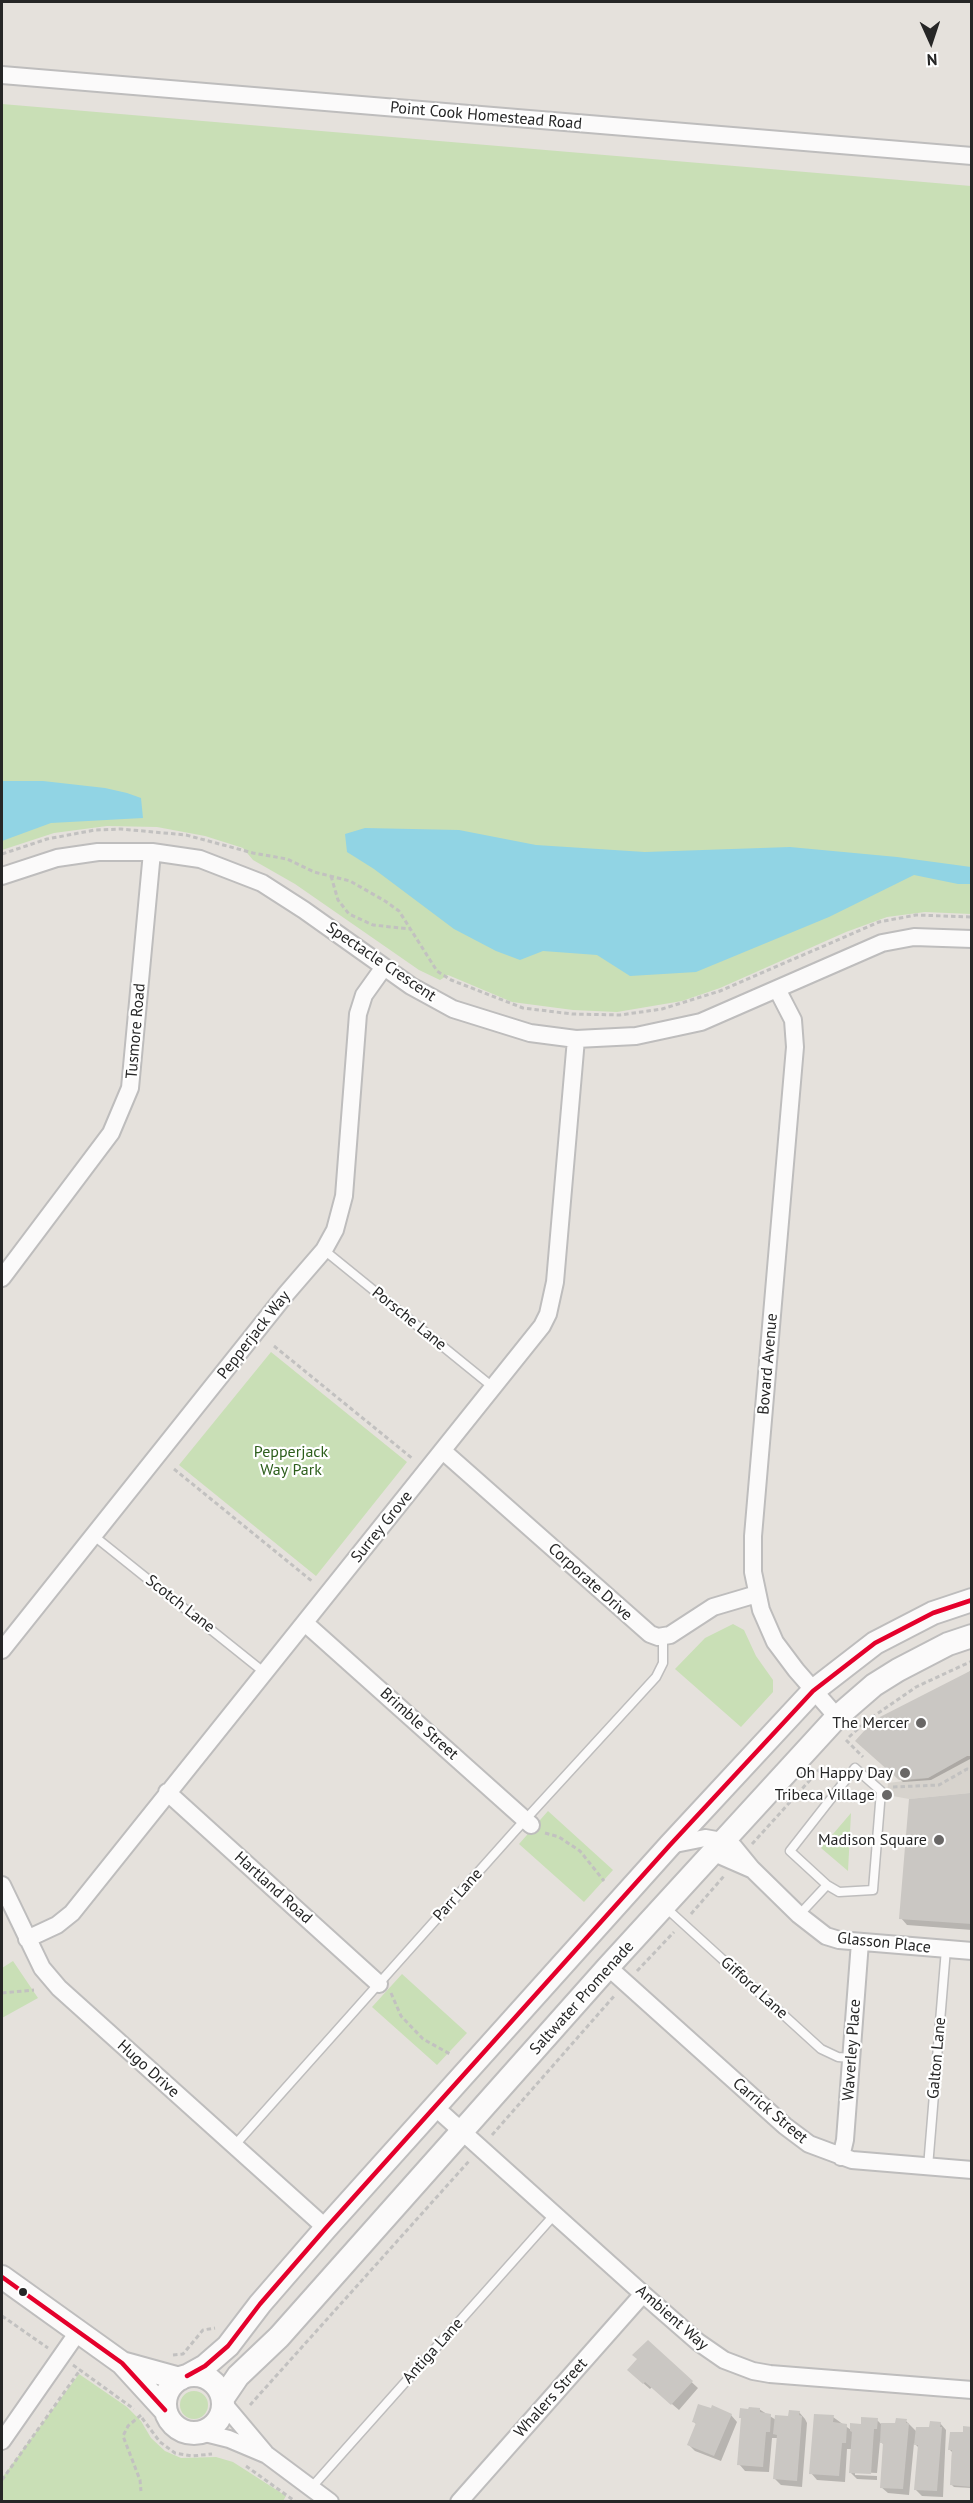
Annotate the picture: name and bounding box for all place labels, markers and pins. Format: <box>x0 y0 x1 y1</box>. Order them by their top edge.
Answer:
place label: The Mercer <box>832 1713 909 1733</box>
marker: The Mercer <box>914 1716 928 1730</box>
place label: Oh Happy Day <box>796 1763 893 1783</box>
marker: Oh Happy Day <box>898 1766 912 1780</box>
place label: Tribeca Village <box>775 1785 875 1805</box>
marker: Tribeca Village <box>880 1788 894 1802</box>
place label: Madison Square <box>818 1830 927 1850</box>
marker: Madison Square <box>932 1833 946 1847</box>
unlabelled marker <box>17 2286 29 2298</box>

